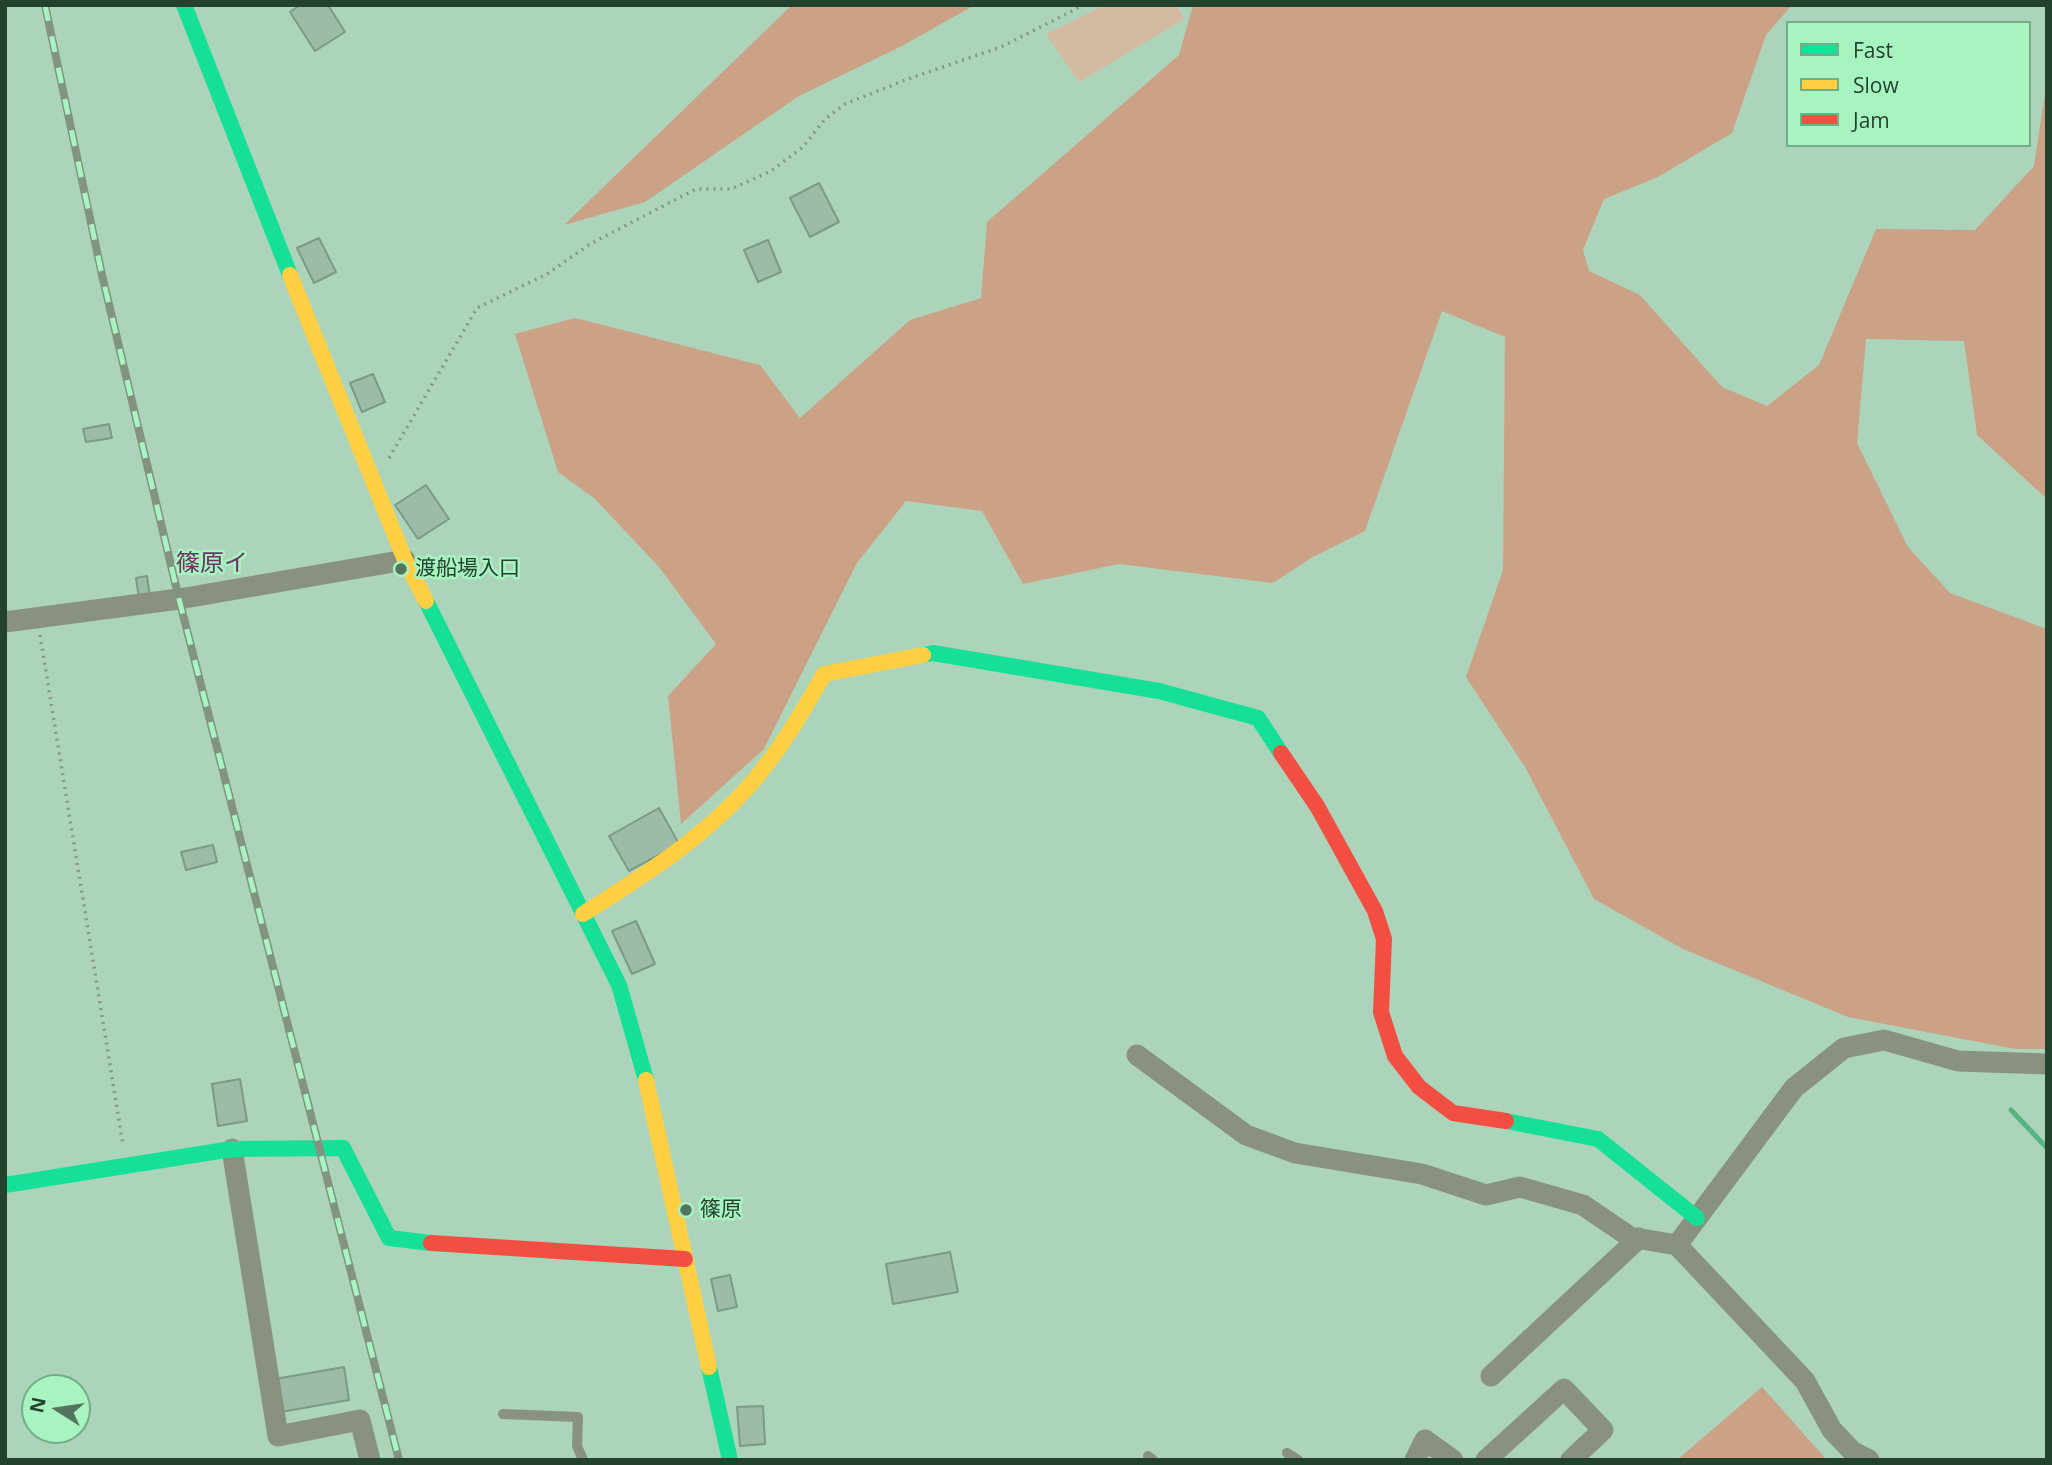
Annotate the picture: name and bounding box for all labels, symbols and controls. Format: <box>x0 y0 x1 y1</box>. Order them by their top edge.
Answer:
legend <box>1786 21 2031 147</box>
text: Fast <box>1853 36 1893 64</box>
text: Slow <box>1853 71 1899 99</box>
text: Jam <box>1853 106 1890 134</box>
district label: 篠原イ <box>176 550 248 578</box>
place label: 渡船場入口 <box>415 556 520 582</box>
marker: 渡船場入口 <box>393 561 409 577</box>
place label: 篠原 <box>700 1197 742 1223</box>
marker: 篠原 <box>678 1202 694 1218</box>
north arrow <box>21 1374 91 1444</box>
text: N <box>23 1395 52 1415</box>

